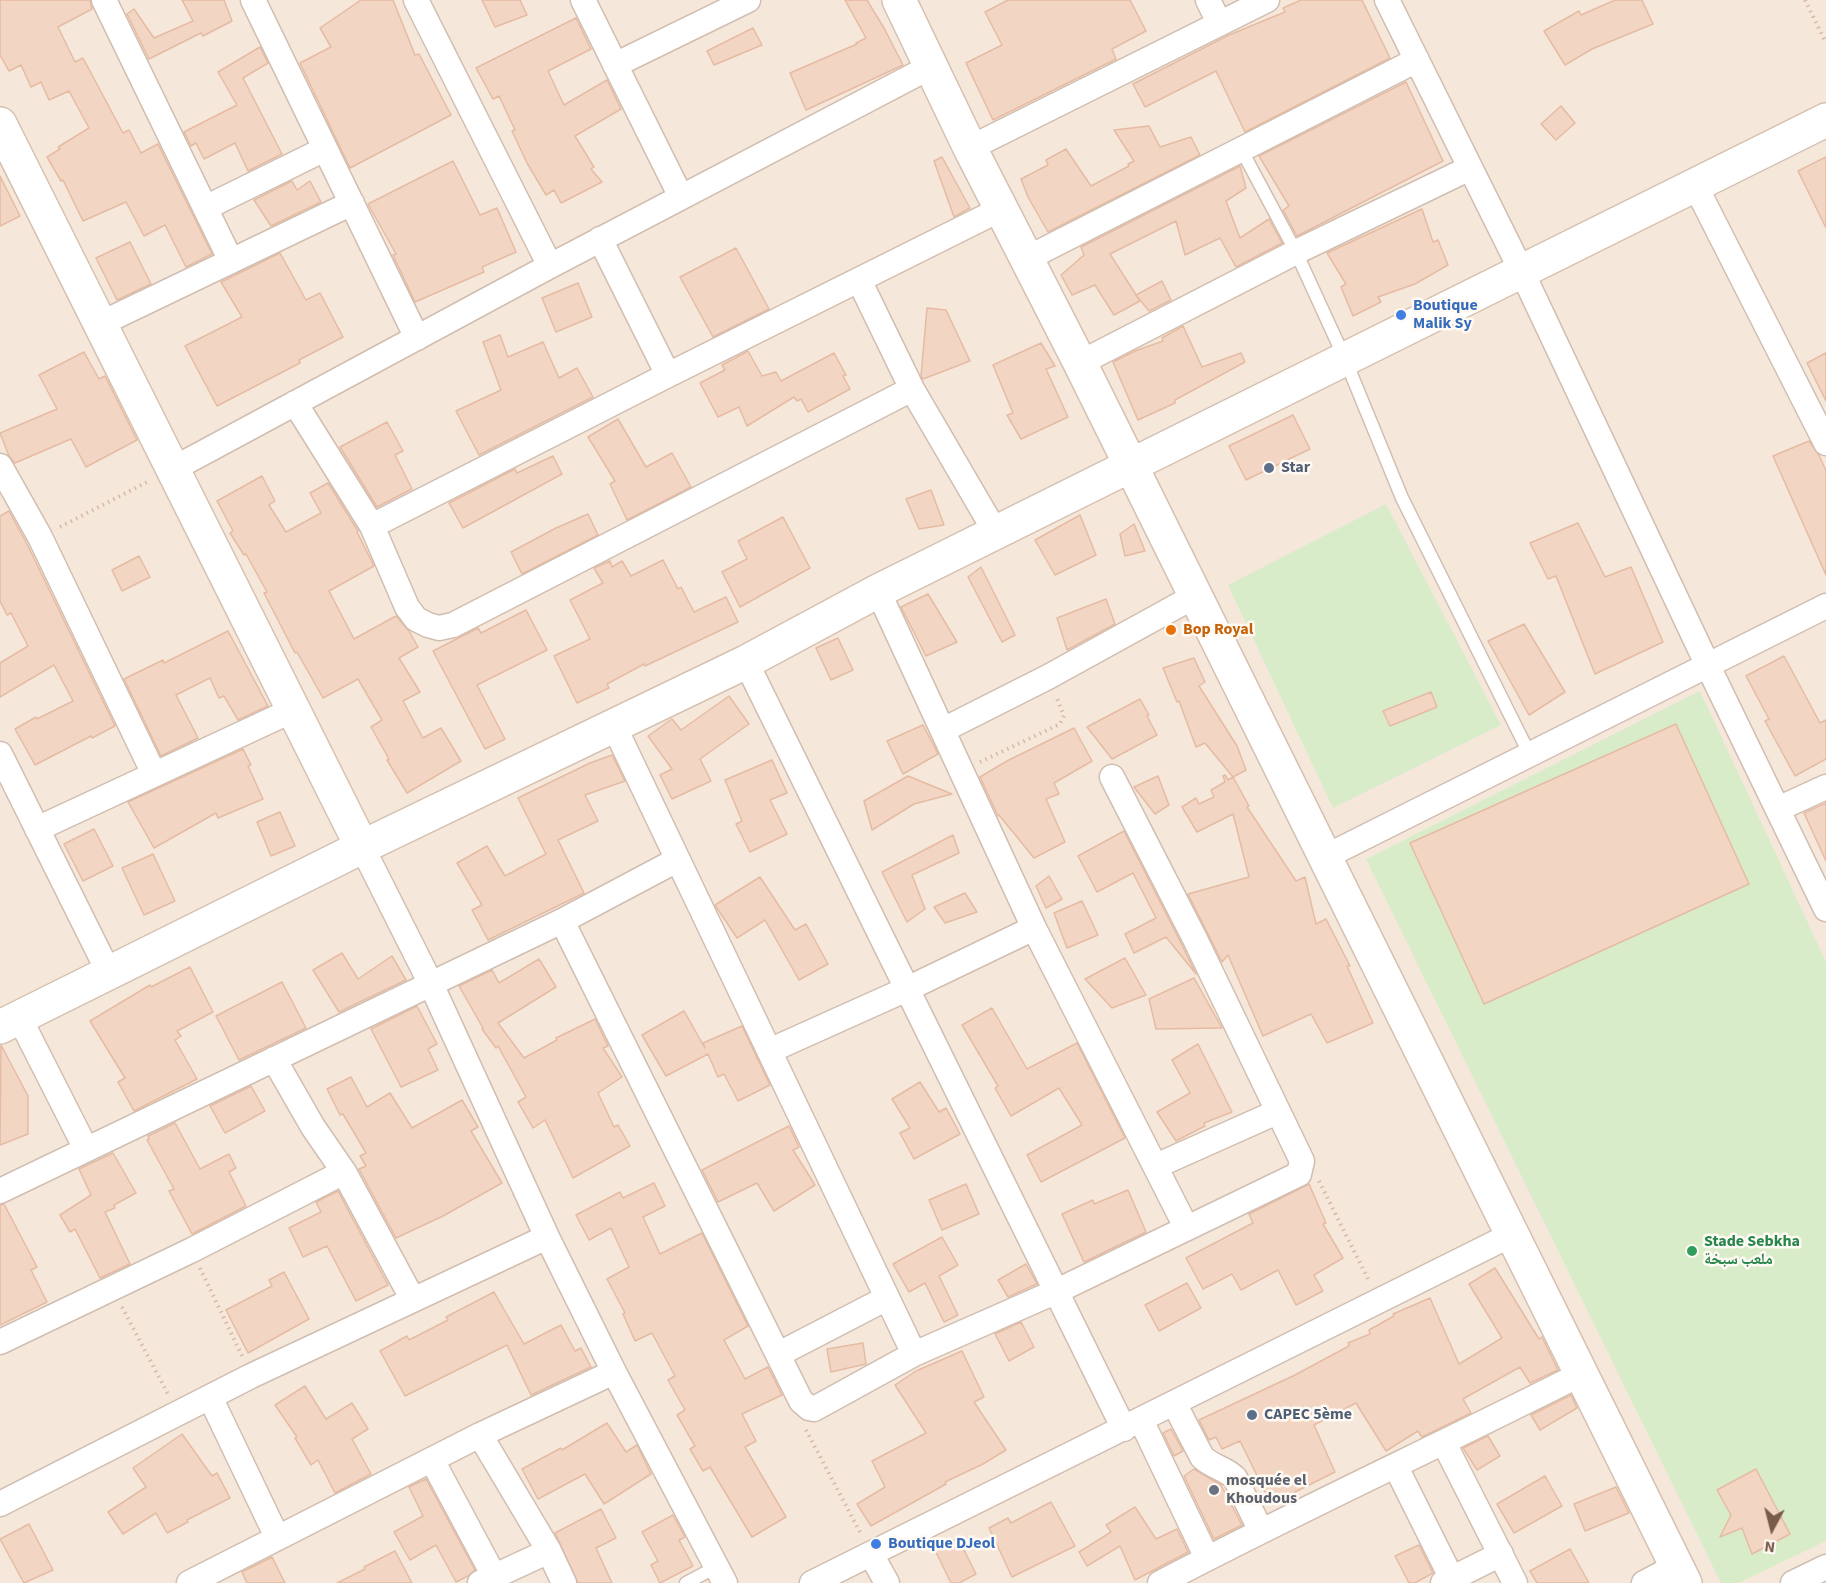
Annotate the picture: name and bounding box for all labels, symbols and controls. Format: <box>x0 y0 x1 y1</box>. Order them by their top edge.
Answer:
place label: Boutique Malik Sy <box>1413 296 1478 334</box>
marker: Boutique Malik Sy <box>1394 308 1408 322</box>
place label: Star <box>1281 458 1310 478</box>
marker: Star <box>1262 461 1276 475</box>
place label: Bop Royal <box>1183 620 1253 640</box>
marker: Bop Royal <box>1164 623 1178 637</box>
place label: Stade Sebkha ملعب سبخة <box>1704 1232 1800 1270</box>
marker: Stade Sebkha ملعب سبخة <box>1685 1244 1699 1258</box>
place label: CAPEC 5ème <box>1264 1405 1352 1425</box>
marker: CAPEC 5ème <box>1245 1408 1259 1422</box>
place label: mosquée el Khoudous <box>1226 1471 1306 1509</box>
marker: mosquée el Khoudous <box>1207 1483 1221 1497</box>
north arrow <box>1742 1499 1802 1559</box>
place label: Boutique DJeol <box>888 1534 995 1554</box>
text: N <box>1763 1535 1776 1558</box>
marker: Boutique DJeol <box>869 1537 883 1551</box>

